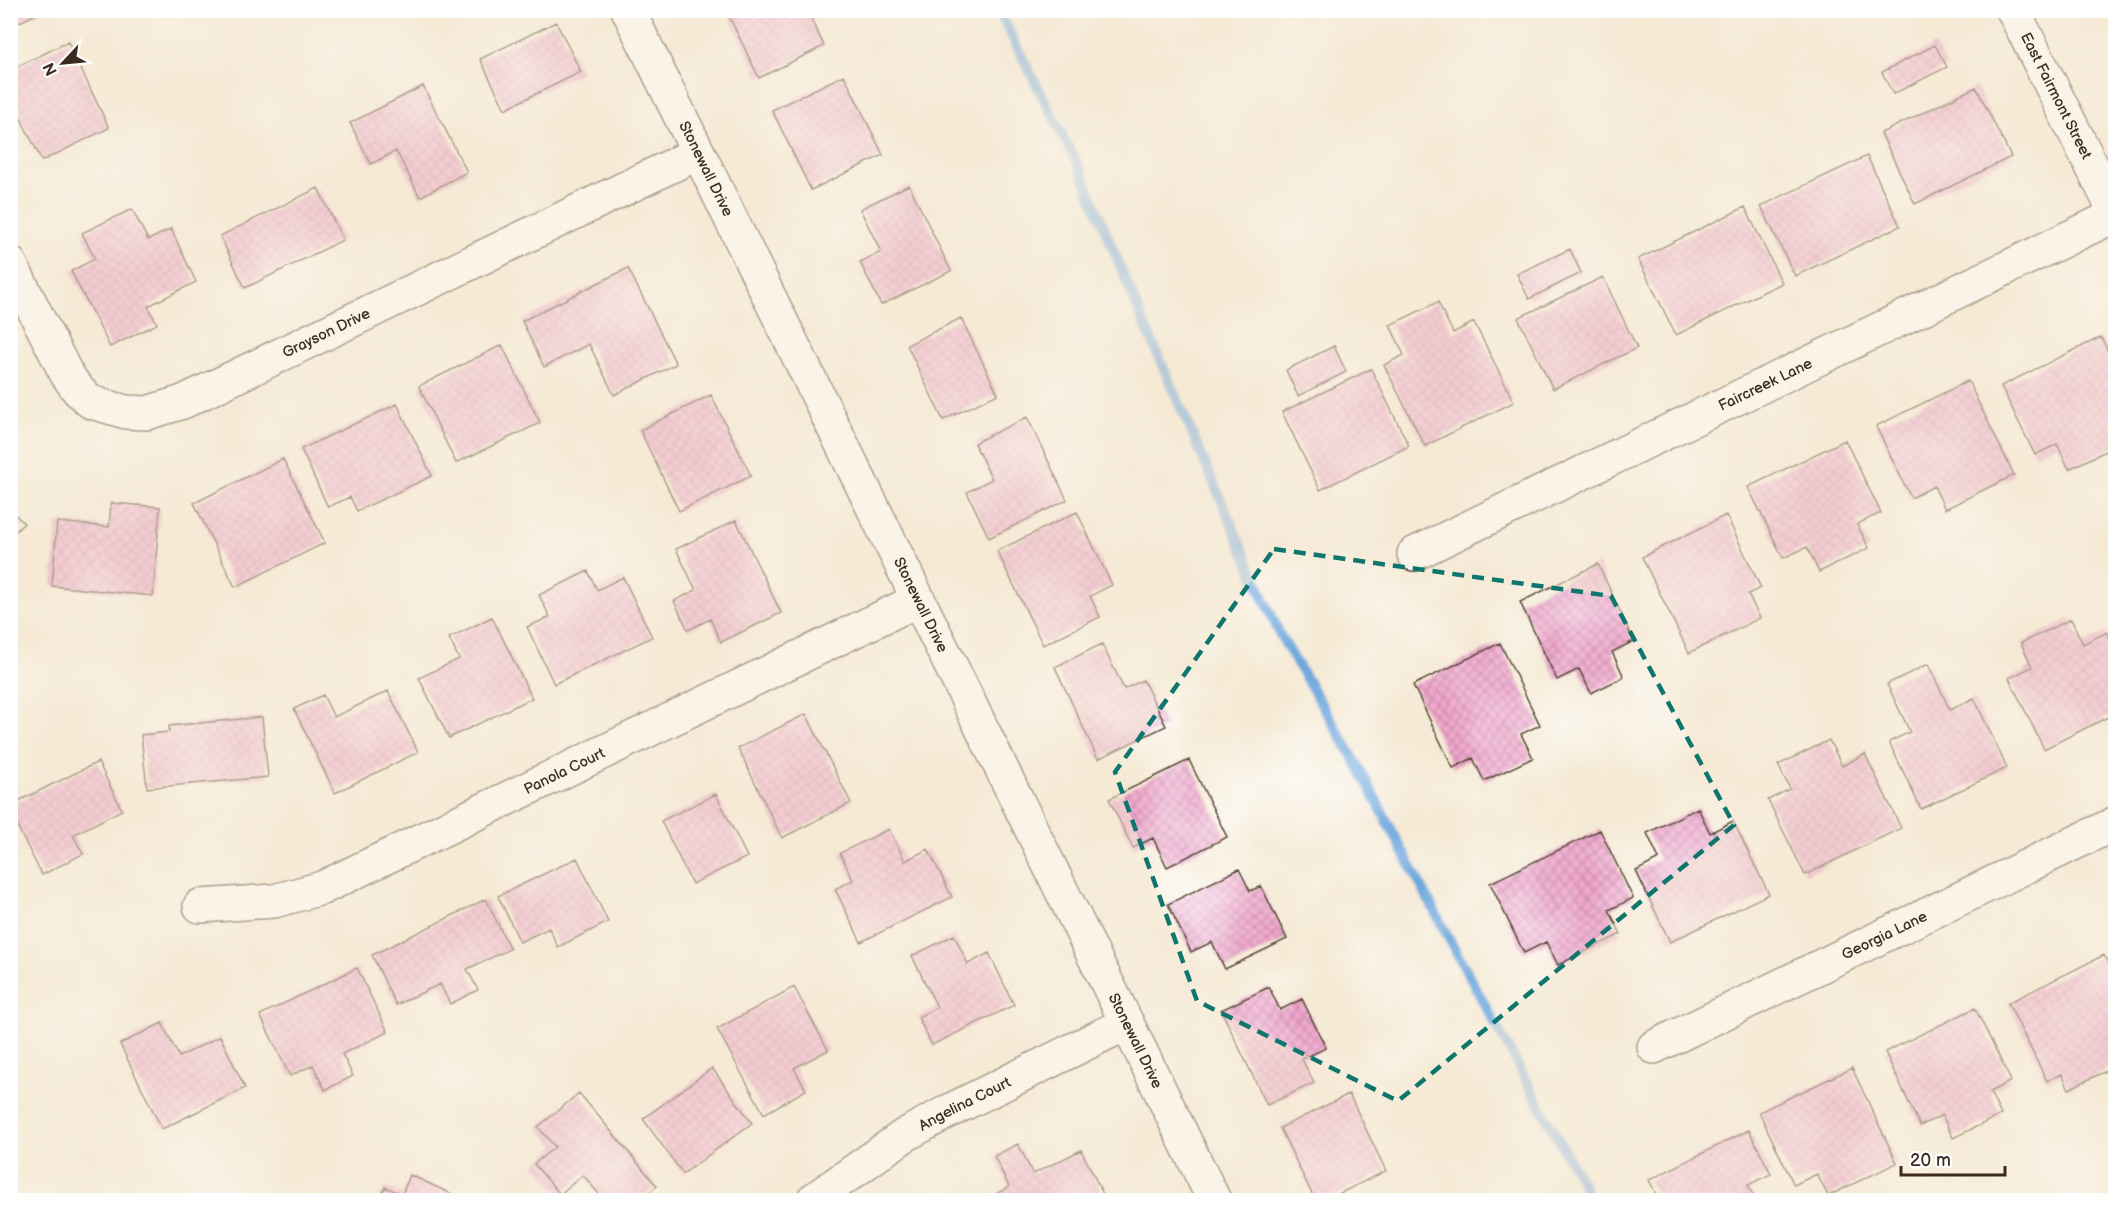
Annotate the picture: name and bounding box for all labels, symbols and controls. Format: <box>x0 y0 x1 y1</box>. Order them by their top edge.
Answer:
street label: East Fairmont Street <box>2016 29 2096 163</box>
north arrow <box>33 33 93 93</box>
text: N <box>40 59 62 78</box>
street label: Stonewall Drive <box>675 118 738 220</box>
street label: Grayson Drive <box>279 303 373 362</box>
street label: Faircreek Lane <box>1715 354 1815 415</box>
street label: Stonewall Drive <box>889 554 952 656</box>
street label: Panola Court <box>521 743 608 799</box>
street label: Georgia Lane <box>1839 907 1930 964</box>
street label: Stonewall Drive <box>1104 990 1167 1092</box>
street label: Angelina Court <box>915 1072 1014 1135</box>
scale bar <box>1901 1139 2004 1177</box>
text: 20 m <box>1910 1150 1951 1171</box>

